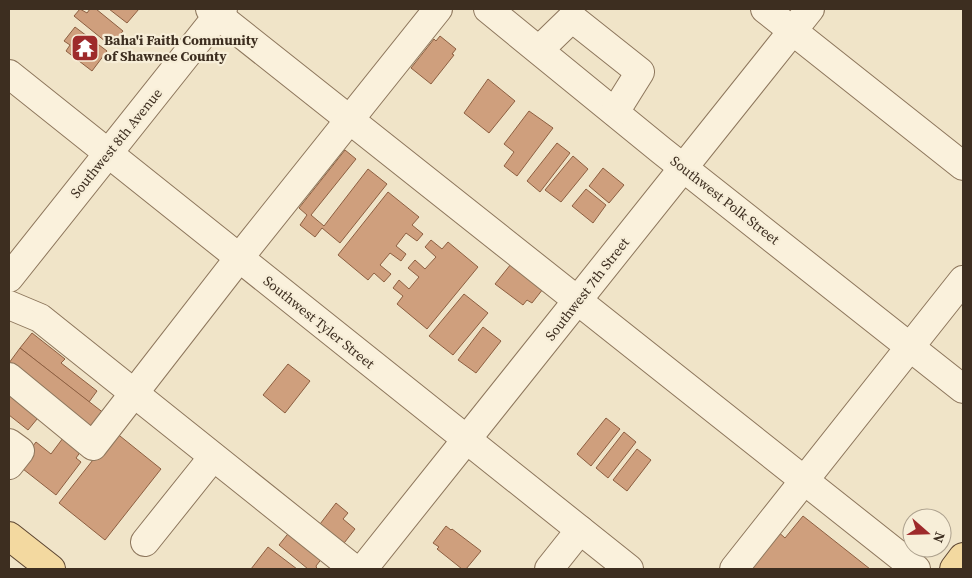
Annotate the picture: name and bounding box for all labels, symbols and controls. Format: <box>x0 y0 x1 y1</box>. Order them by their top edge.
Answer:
place label: Baha'i Faith Community of Shawnee County <box>104 30 259 66</box>
temple icon: Baha'i Faith Community of Shawnee County <box>70 33 100 63</box>
street label: Southwest 8th Avenue <box>65 84 167 202</box>
street label: Southwest Polk Street <box>666 151 784 249</box>
street label: Southwest 7th Street <box>540 233 634 345</box>
street label: Southwest Tyler Street <box>259 271 379 373</box>
north arrow <box>902 508 952 558</box>
text: N <box>928 529 950 546</box>

